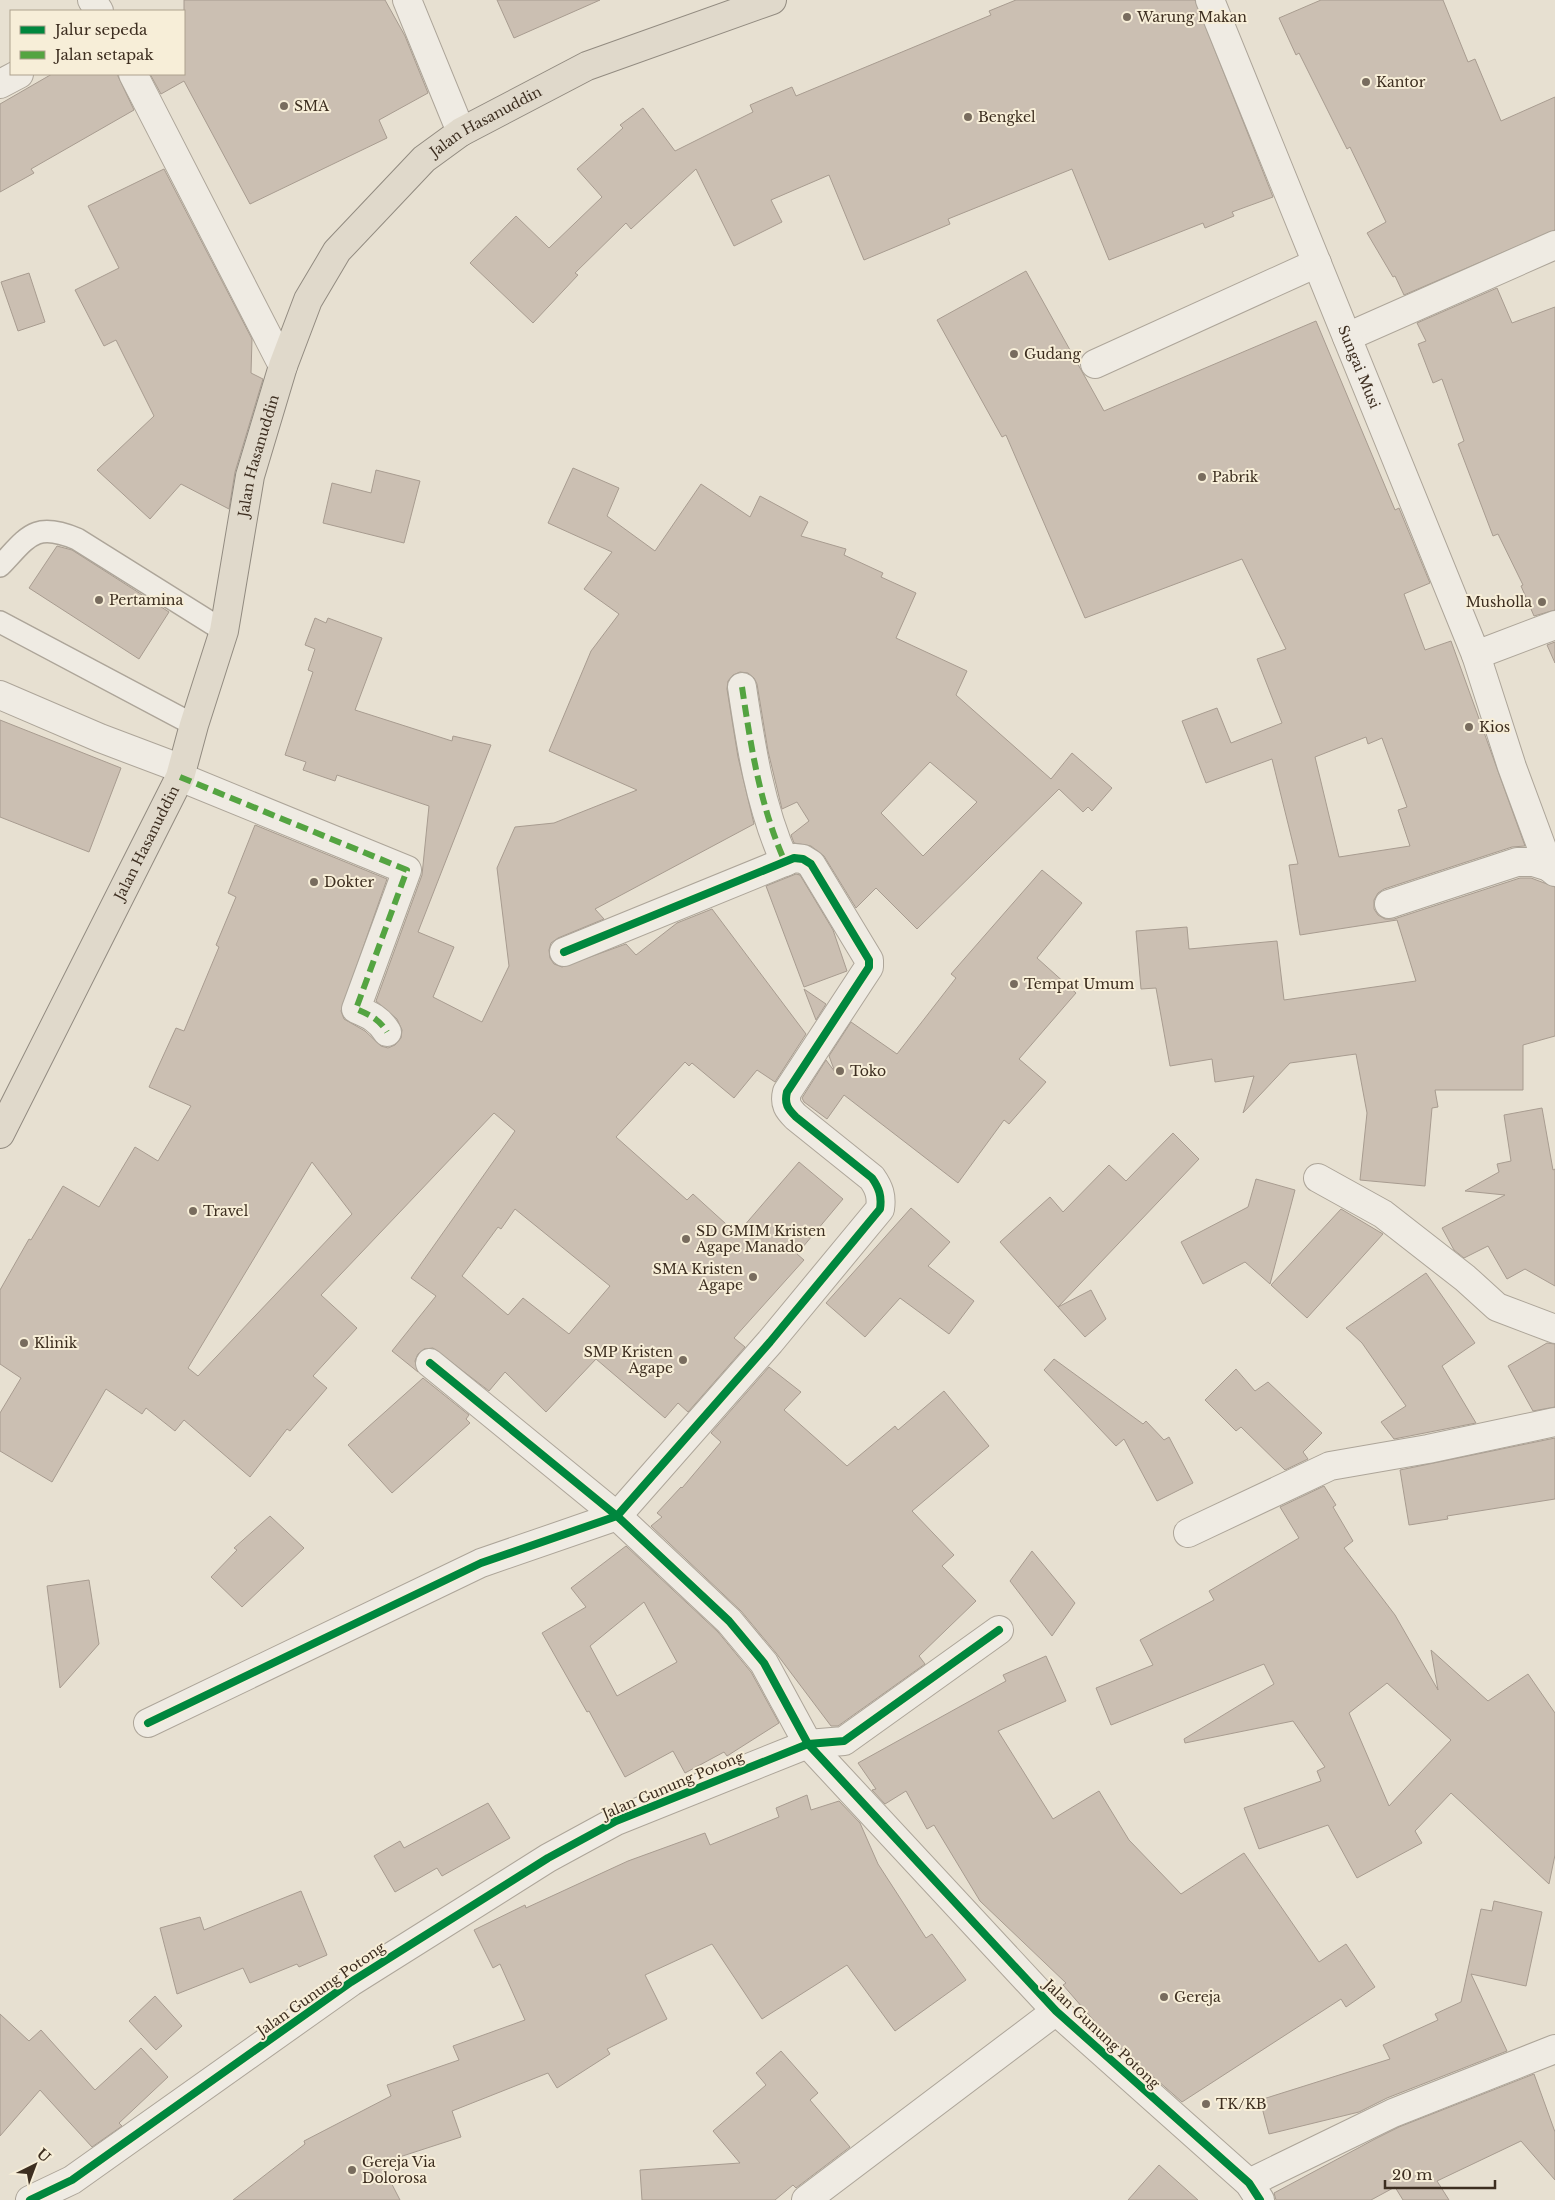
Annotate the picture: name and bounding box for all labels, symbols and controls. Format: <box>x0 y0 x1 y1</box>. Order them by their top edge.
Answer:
place label: Warung Makan <box>1136 8 1247 26</box>
legend <box>10 10 185 75</box>
marker: Warung Makan <box>1121 11 1133 23</box>
text: Jalur sepeda <box>53 20 148 39</box>
text: Jalan setapak <box>53 45 154 64</box>
place label: Kantor <box>1376 73 1426 91</box>
marker: Kantor <box>1360 76 1372 88</box>
street label: Jalan Hasanuddin <box>425 82 545 162</box>
place label: SMA <box>294 97 329 115</box>
marker: SMA <box>278 100 290 112</box>
place label: Bengkel <box>978 108 1036 126</box>
marker: Bengkel <box>962 111 974 123</box>
street label: Sungai Musi <box>1334 322 1384 412</box>
place label: Gudang <box>1024 345 1081 363</box>
marker: Gudang <box>1008 348 1020 360</box>
street label: Jalan Hasanuddin <box>234 392 283 520</box>
place label: Pabrik <box>1212 468 1259 486</box>
marker: Pabrik <box>1196 471 1208 483</box>
place label: Pertamina <box>109 591 183 609</box>
place label: Musholla <box>1466 593 1532 611</box>
marker: Pertamina <box>93 594 105 606</box>
marker: Musholla <box>1536 596 1548 608</box>
place label: Kios <box>1479 718 1510 736</box>
marker: Kios <box>1463 721 1475 733</box>
street label: Jalan Hasanuddin <box>109 782 183 905</box>
place label: Dokter <box>324 873 374 891</box>
marker: Dokter <box>308 876 320 888</box>
place label: Tempat Umum <box>1024 975 1134 993</box>
marker: Tempat Umum <box>1008 978 1020 990</box>
place label: Toko <box>850 1062 886 1080</box>
marker: Toko <box>834 1065 846 1077</box>
place label: Travel <box>203 1202 249 1220</box>
marker: Travel <box>187 1205 199 1217</box>
place label: SD GMIM Kristen Agape Manado <box>695 1222 826 1256</box>
marker: SD GMIM Kristen Agape Manado <box>680 1233 692 1245</box>
place label: SMA Kristen Agape <box>653 1260 743 1294</box>
marker: SMA Kristen Agape <box>747 1271 759 1283</box>
place label: Klinik <box>34 1334 78 1352</box>
marker: Klinik <box>18 1337 30 1349</box>
place label: SMP Kristen Agape <box>584 1343 673 1377</box>
marker: SMP Kristen Agape <box>677 1354 689 1366</box>
street label: Jalan Gunung Potong <box>598 1747 747 1824</box>
street label: Jalan Gunung Potong <box>252 1938 389 2041</box>
street label: Jalan Gunung Potong <box>1039 1974 1164 2093</box>
place label: Gereja <box>1174 1988 1221 2006</box>
marker: Gereja <box>1158 1991 1170 2003</box>
place label: TK/KB <box>1216 2095 1267 2113</box>
marker: TK/KB <box>1200 2098 1212 2110</box>
north arrow <box>10 2140 60 2190</box>
text: U <box>33 2145 55 2167</box>
place label: Gereja Via Dolorosa <box>362 2153 436 2187</box>
scale bar <box>1385 2158 1495 2190</box>
marker: Gereja Via Dolorosa <box>346 2164 358 2176</box>
text: 20 m <box>1392 2165 1432 2184</box>

